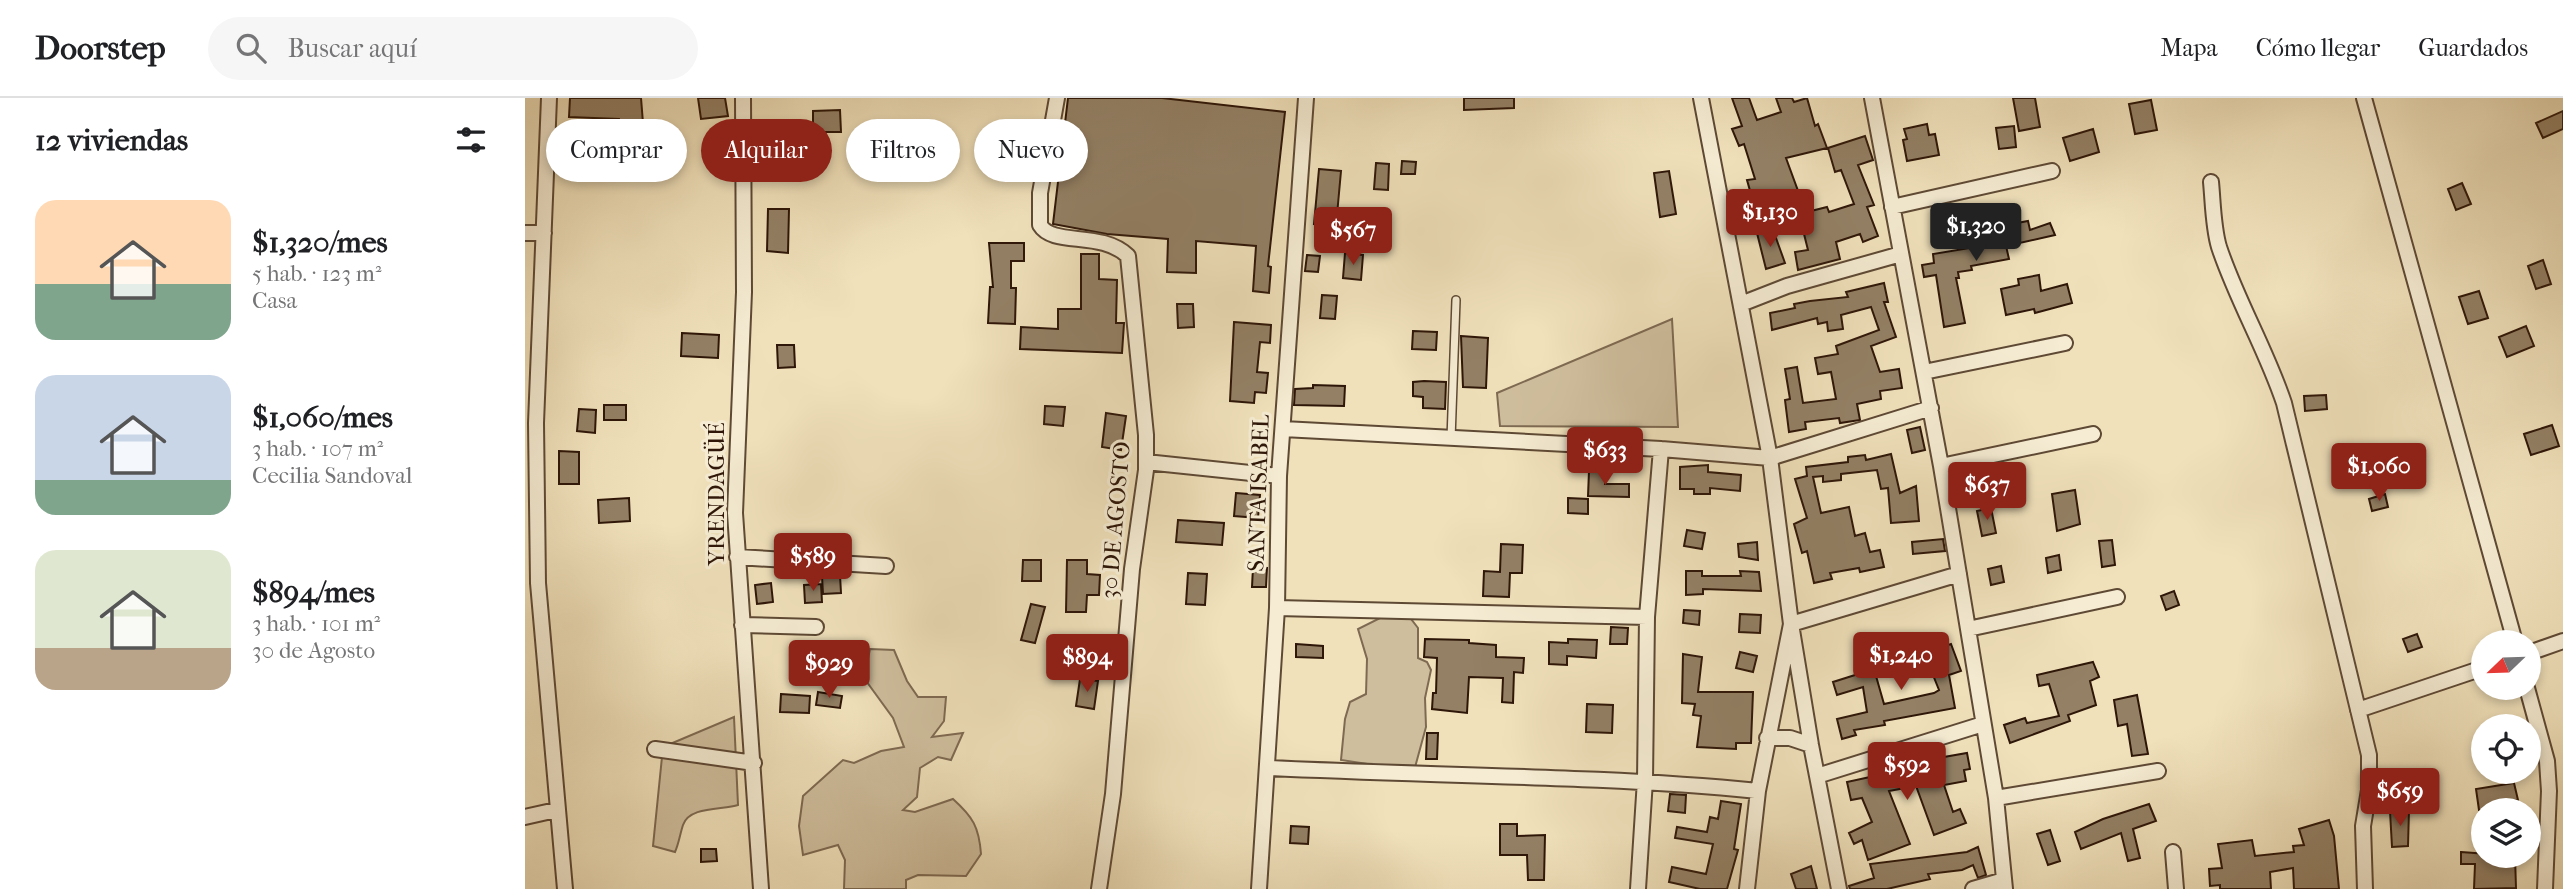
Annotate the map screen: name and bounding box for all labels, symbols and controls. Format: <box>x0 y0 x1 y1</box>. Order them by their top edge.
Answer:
search box <box>208 17 698 80</box>
text: Doorstep <box>35 29 166 68</box>
icon: search <box>232 29 270 67</box>
text: Buscar aquí <box>288 33 417 64</box>
text: Mapa <box>2160 34 2218 62</box>
text: Cómo llegar <box>2256 34 2380 62</box>
text: Guardados <box>2418 34 2528 62</box>
chip: Comprar <box>546 119 687 182</box>
chip: Alquilar <box>701 119 832 182</box>
chip: Filtros <box>846 119 960 182</box>
chip: Nuevo <box>974 119 1088 182</box>
icon: filters <box>452 121 490 159</box>
text: 12 viviendas <box>35 123 188 158</box>
pin: $1,130 <box>1713 190 1827 249</box>
text: $1,130 <box>1742 198 1798 225</box>
pin: $1,320 <box>1919 204 2033 263</box>
pin: $567 <box>1312 208 1394 267</box>
text: $1,320 <box>1946 212 2006 239</box>
text: $567 <box>1330 216 1376 243</box>
text: $1,320/mes <box>252 225 388 260</box>
icon: home <box>91 228 175 312</box>
text: 5 hab. · 123 m² <box>252 260 381 287</box>
text: Casa <box>252 287 297 314</box>
text: $1,060/mes <box>252 400 393 435</box>
icon: home <box>91 403 175 487</box>
street label: SANTA ISABEL <box>1242 414 1275 572</box>
street label: YRENDAGÜÉ <box>703 422 730 567</box>
pin: $633 <box>1564 428 1646 487</box>
text: 3 hab. · 107 m² <box>252 435 383 462</box>
text: $633 <box>1583 436 1627 463</box>
street label: 30 DE AGOSTO <box>1095 440 1136 600</box>
pin: $1,060 <box>2322 444 2436 503</box>
text: $1,060 <box>2347 452 2411 479</box>
text: Cecilia Sandoval <box>252 462 412 489</box>
pin: $637 <box>1946 462 2028 522</box>
text: $637 <box>1964 471 2010 498</box>
pin: $589 <box>772 533 854 593</box>
text: $589 <box>790 542 836 569</box>
text: $894/mes <box>252 575 375 610</box>
icon: home <box>91 578 175 662</box>
text: 3 hab. · 101 m² <box>252 610 380 637</box>
north arrow <box>2471 630 2541 700</box>
map controls <box>2471 630 2541 868</box>
pin: $1,240 <box>1844 632 1958 692</box>
pin: $894 <box>1046 634 1128 694</box>
text: 30 de Agosto <box>252 637 375 664</box>
pin: $929 <box>788 640 870 700</box>
text: $1,240 <box>1869 641 1933 668</box>
text: $894 <box>1062 643 1112 670</box>
text: $929 <box>805 649 853 676</box>
button: locate <box>2471 714 2541 784</box>
pin: $592 <box>1866 742 1948 802</box>
text: $592 <box>1884 751 1930 778</box>
pin: $659 <box>2359 768 2441 828</box>
text: $659 <box>2376 777 2424 804</box>
button: layers <box>2471 798 2541 868</box>

